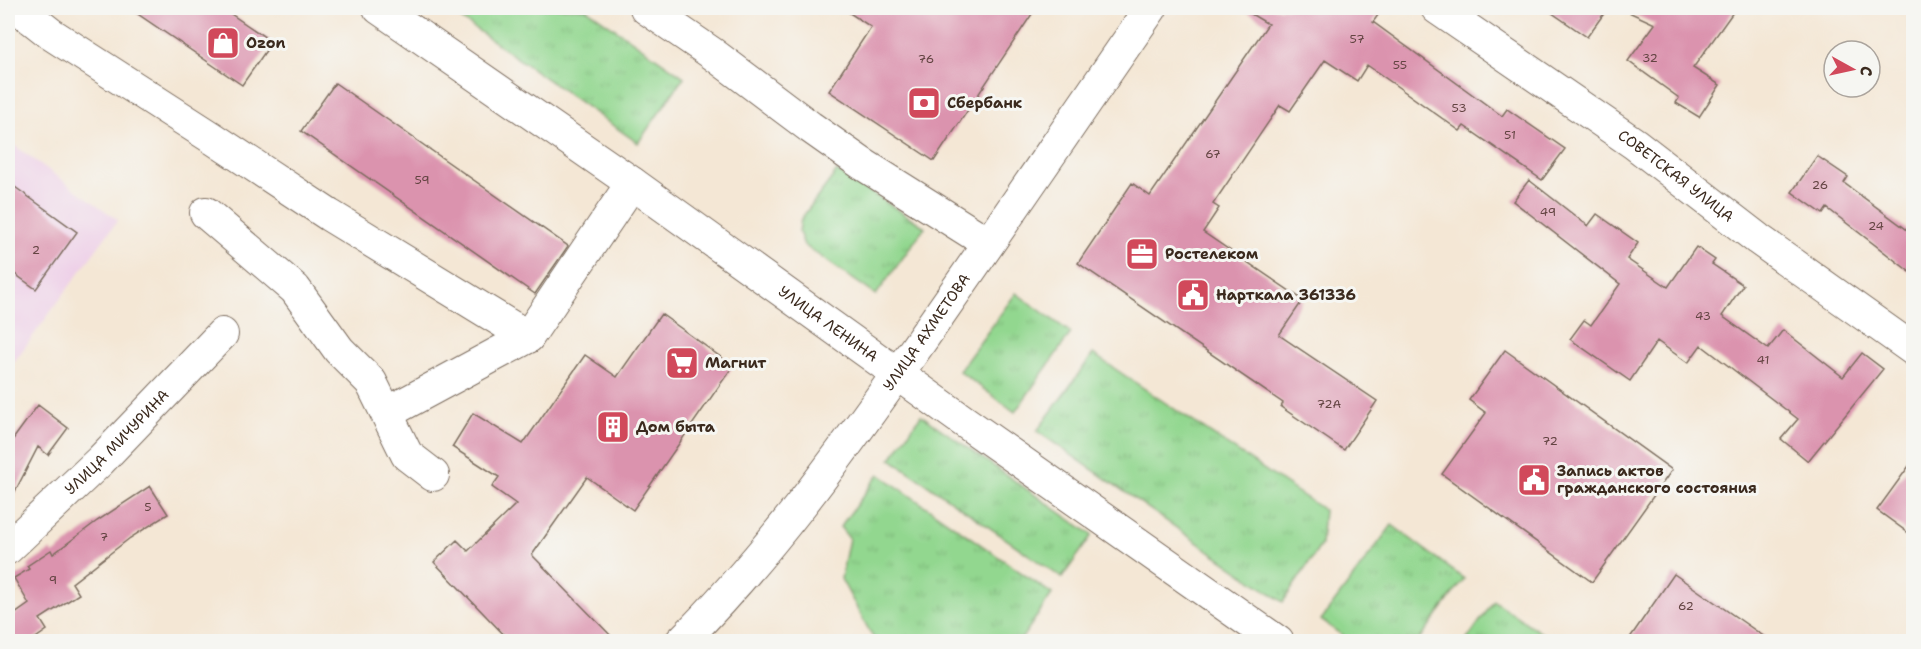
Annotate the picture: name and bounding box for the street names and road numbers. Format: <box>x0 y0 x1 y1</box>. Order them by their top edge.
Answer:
street label: СОВЕТСКАЯ УЛИЦА <box>1614 125 1738 227</box>
street label: УЛИЦА АХМЕТОВА <box>879 269 975 395</box>
street label: УЛИЦА ЛЕНИНА <box>774 281 882 366</box>
street label: УЛИЦА МИЧУРИНА <box>60 385 174 499</box>

